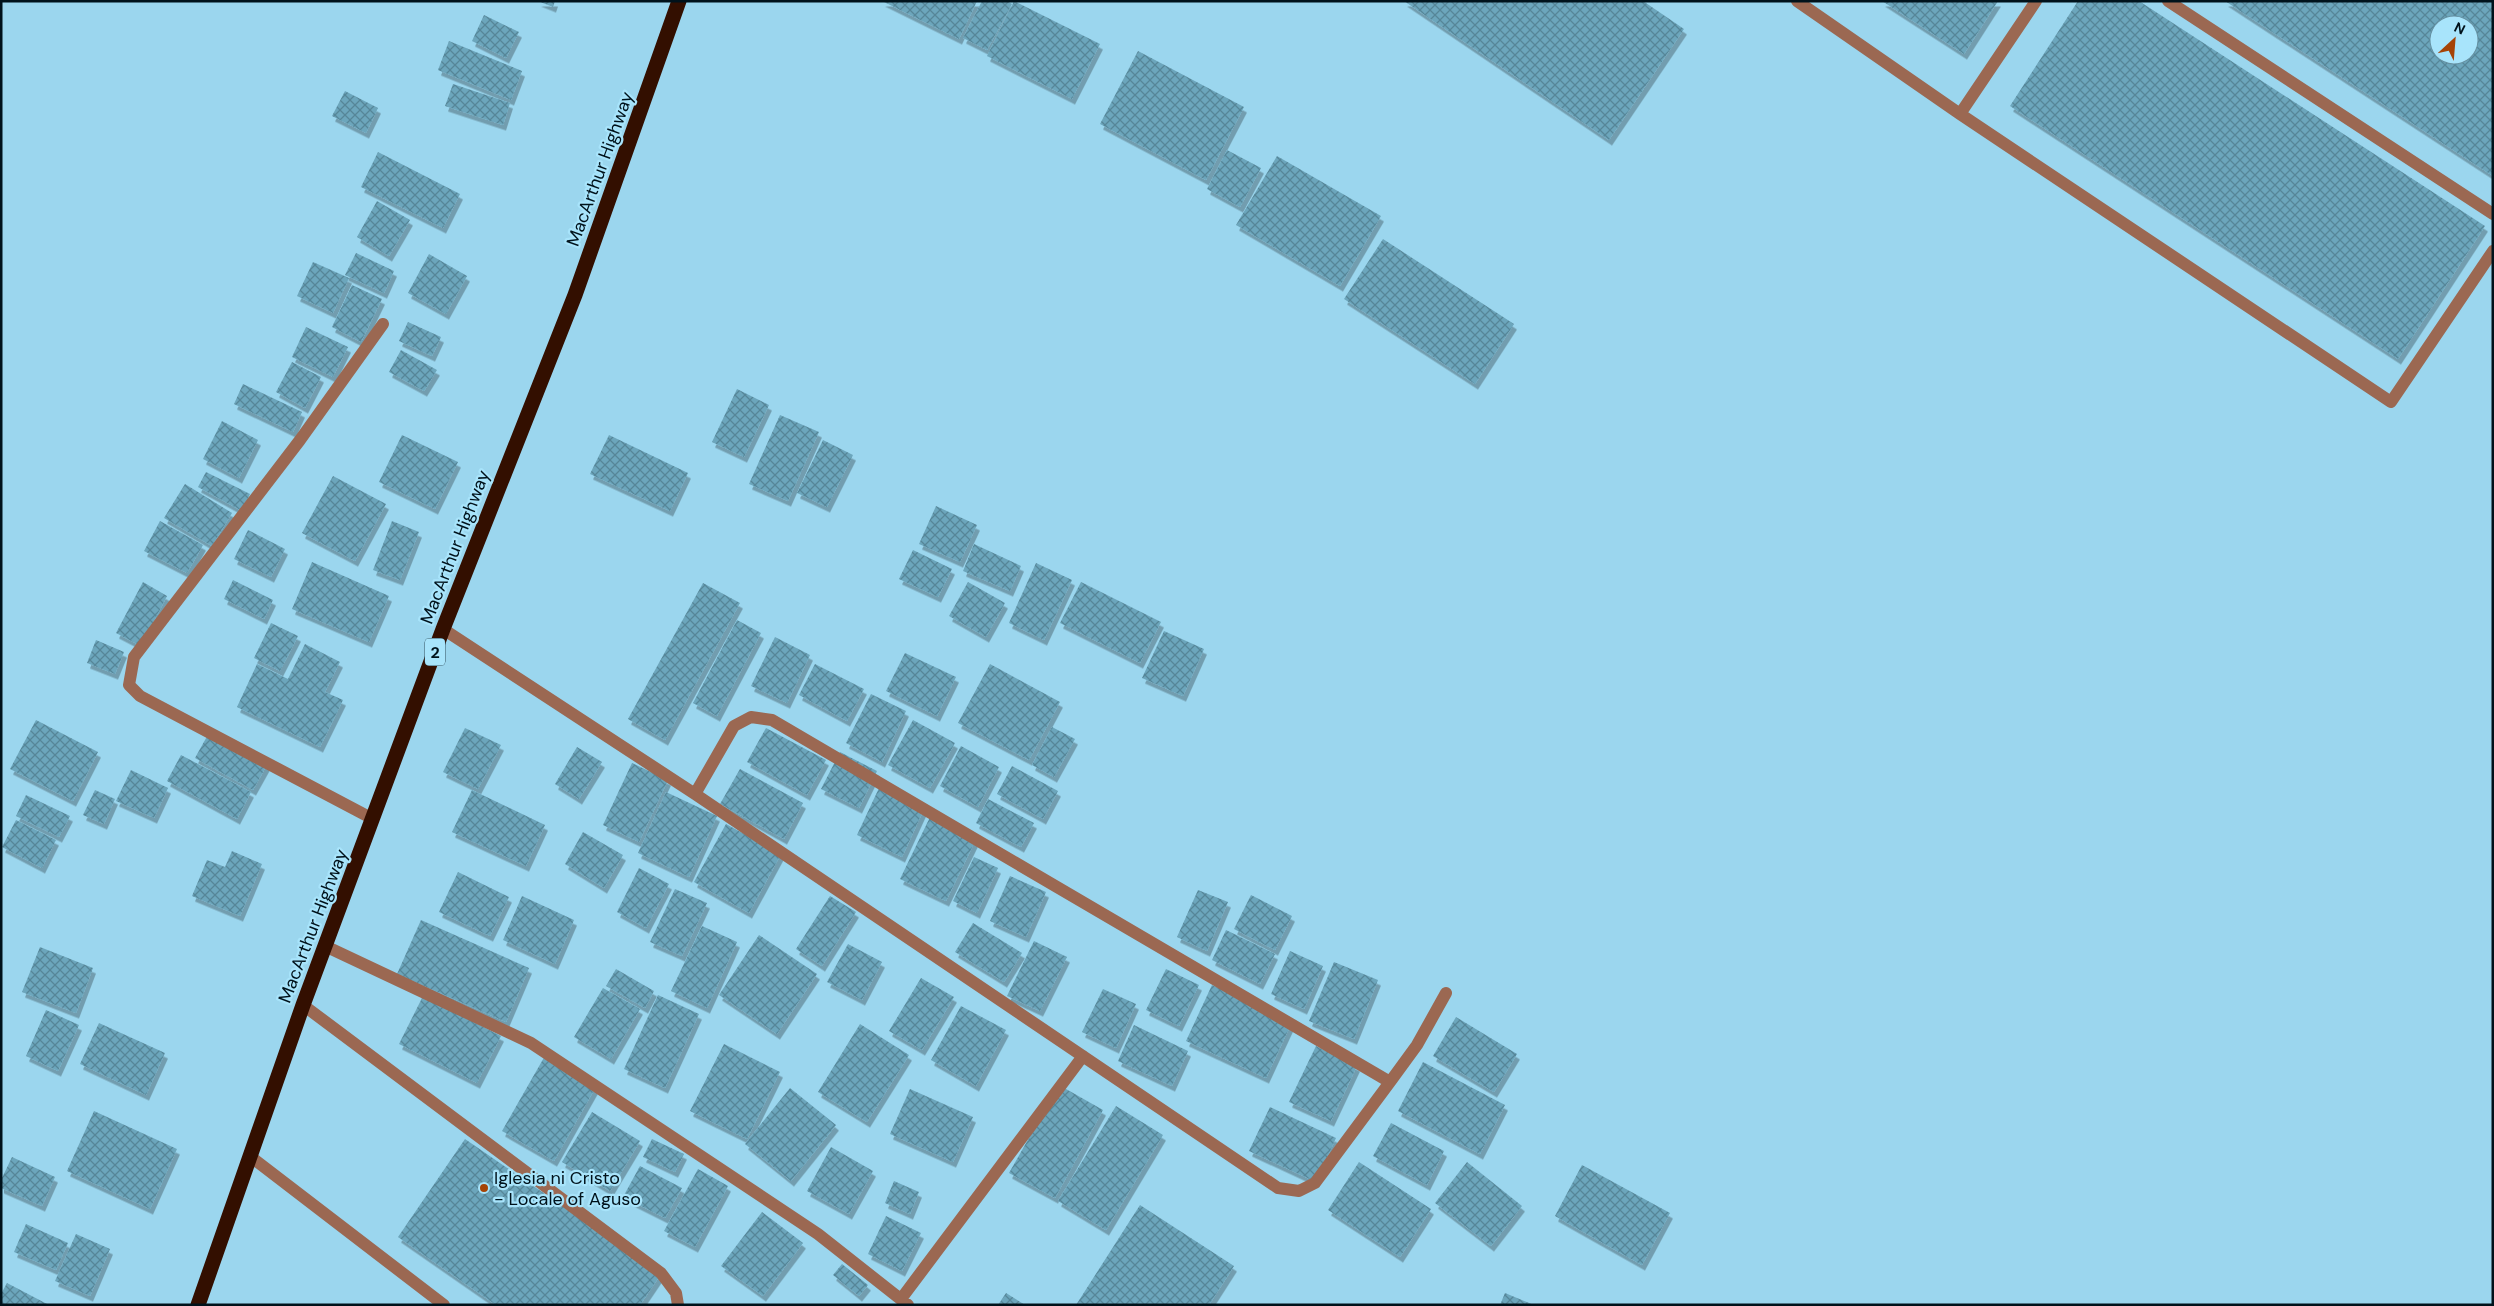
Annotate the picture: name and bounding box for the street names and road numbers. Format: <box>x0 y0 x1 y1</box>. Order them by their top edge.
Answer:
street label: MacArthur Highway <box>561 88 639 250</box>
street label: MacArthur Highway <box>415 467 495 627</box>
road number: 2 <box>425 638 445 666</box>
street label: MacArthur Highway <box>273 846 353 1006</box>

